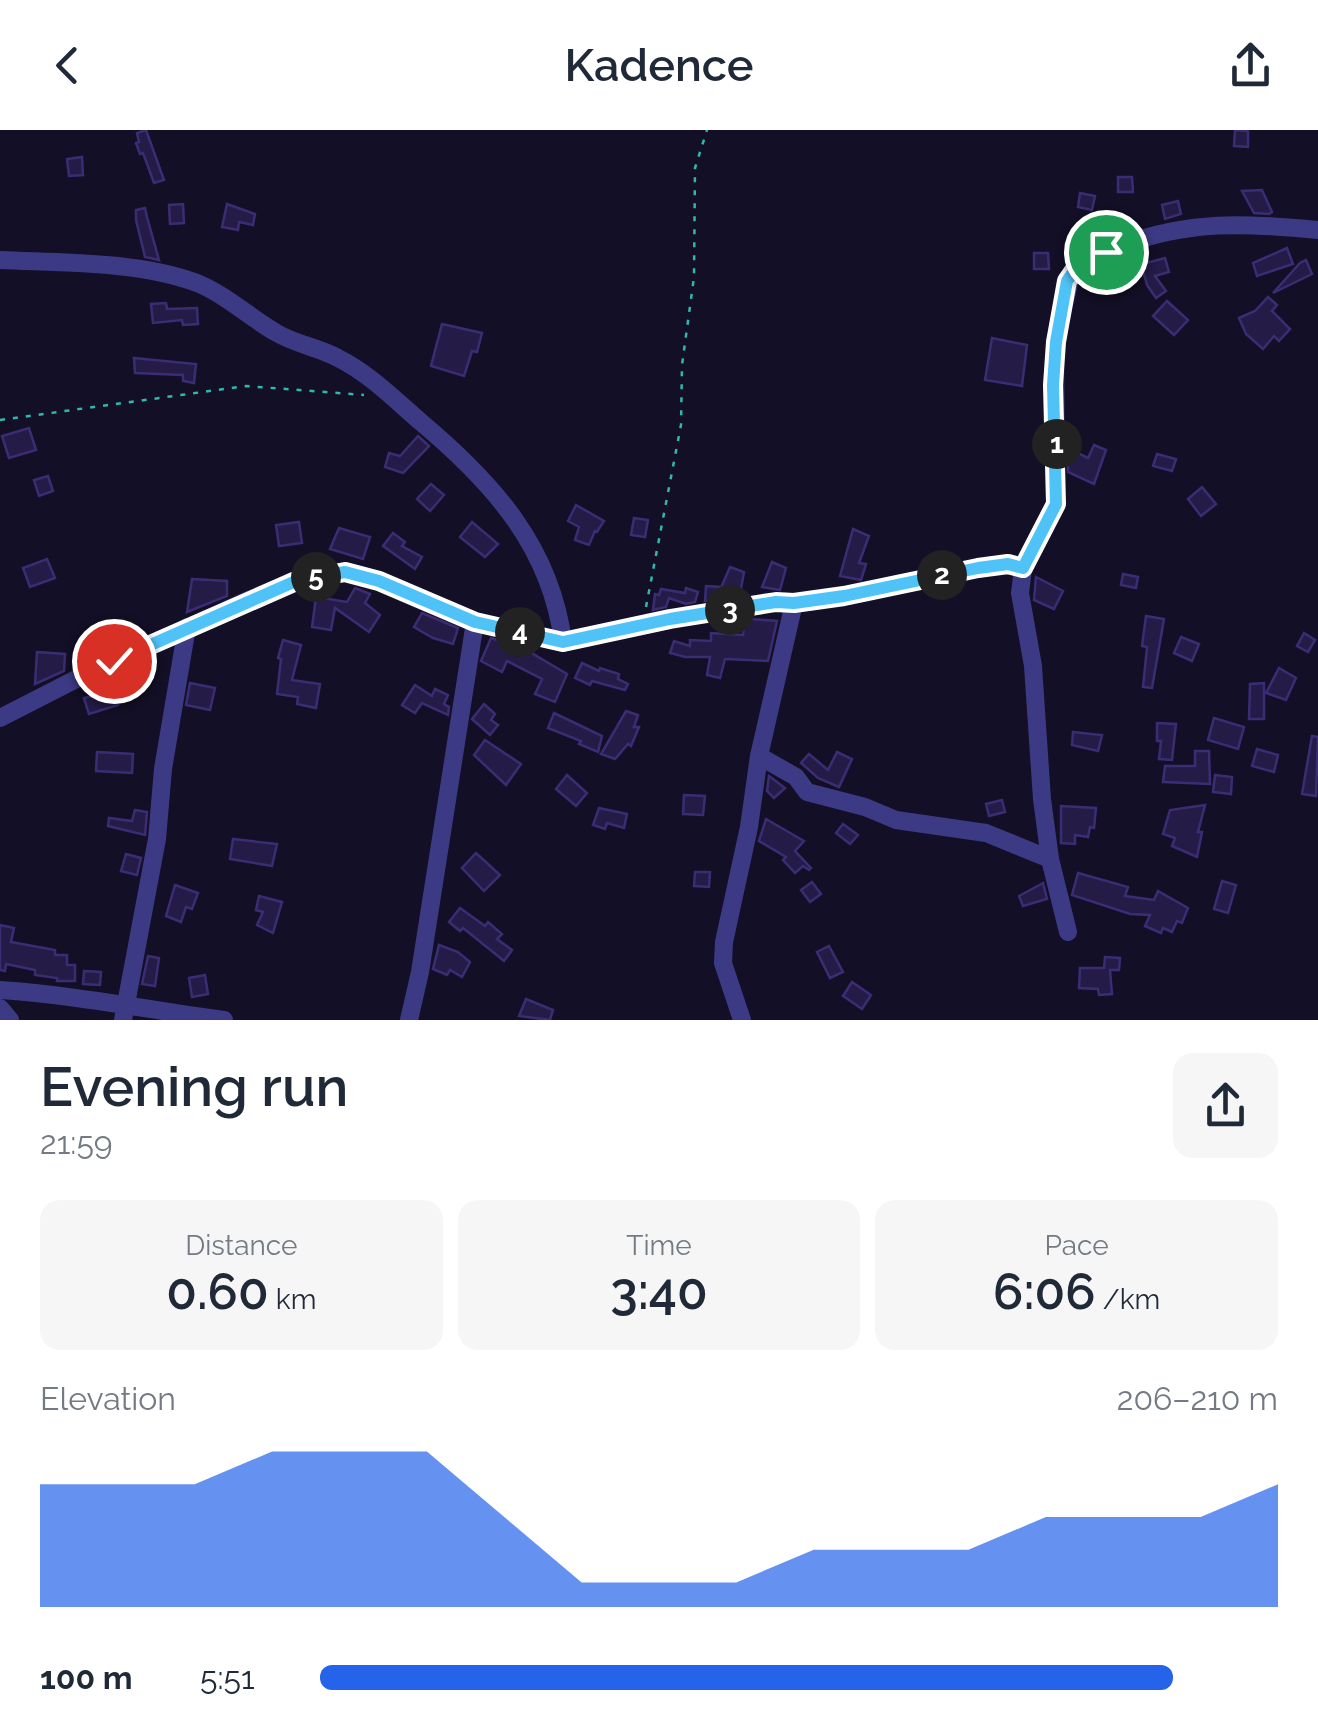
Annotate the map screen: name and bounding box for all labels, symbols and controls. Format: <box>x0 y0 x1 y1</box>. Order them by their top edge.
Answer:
icon: back <box>40 38 95 93</box>
icon: share <box>1223 38 1278 93</box>
text: Kadence <box>564 39 754 92</box>
pin <box>1064 210 1149 295</box>
icon: arrive <box>1079 225 1134 280</box>
pin: 1 <box>1032 419 1082 469</box>
text: 1 <box>1050 427 1064 460</box>
pin: 2 <box>917 550 967 600</box>
pin: 5 <box>291 552 341 602</box>
text: 2 <box>934 558 950 591</box>
text: 5 <box>308 560 324 593</box>
pin: 3 <box>705 585 755 635</box>
text: 3 <box>722 593 738 626</box>
pin: 4 <box>495 607 545 657</box>
text: 4 <box>512 615 528 648</box>
pin <box>72 619 157 704</box>
icon: check <box>87 634 142 689</box>
button: share <box>1173 1053 1278 1158</box>
text: Evening run <box>40 1054 348 1119</box>
text: 21:59 <box>40 1124 113 1161</box>
text: Distance <box>185 1229 297 1262</box>
text: Time <box>626 1229 692 1262</box>
text: Pace <box>1045 1229 1109 1262</box>
text: 0.60 <box>166 1262 269 1321</box>
text: 3:40 <box>610 1262 708 1321</box>
text: 6:06 <box>993 1262 1096 1321</box>
text: km <box>269 1283 316 1316</box>
text: /km <box>1096 1283 1160 1316</box>
text: Elevation <box>40 1380 176 1417</box>
text: 206–210 m <box>1117 1380 1278 1417</box>
text: 100 m <box>40 1659 133 1696</box>
text: 5:51 <box>200 1659 255 1696</box>

